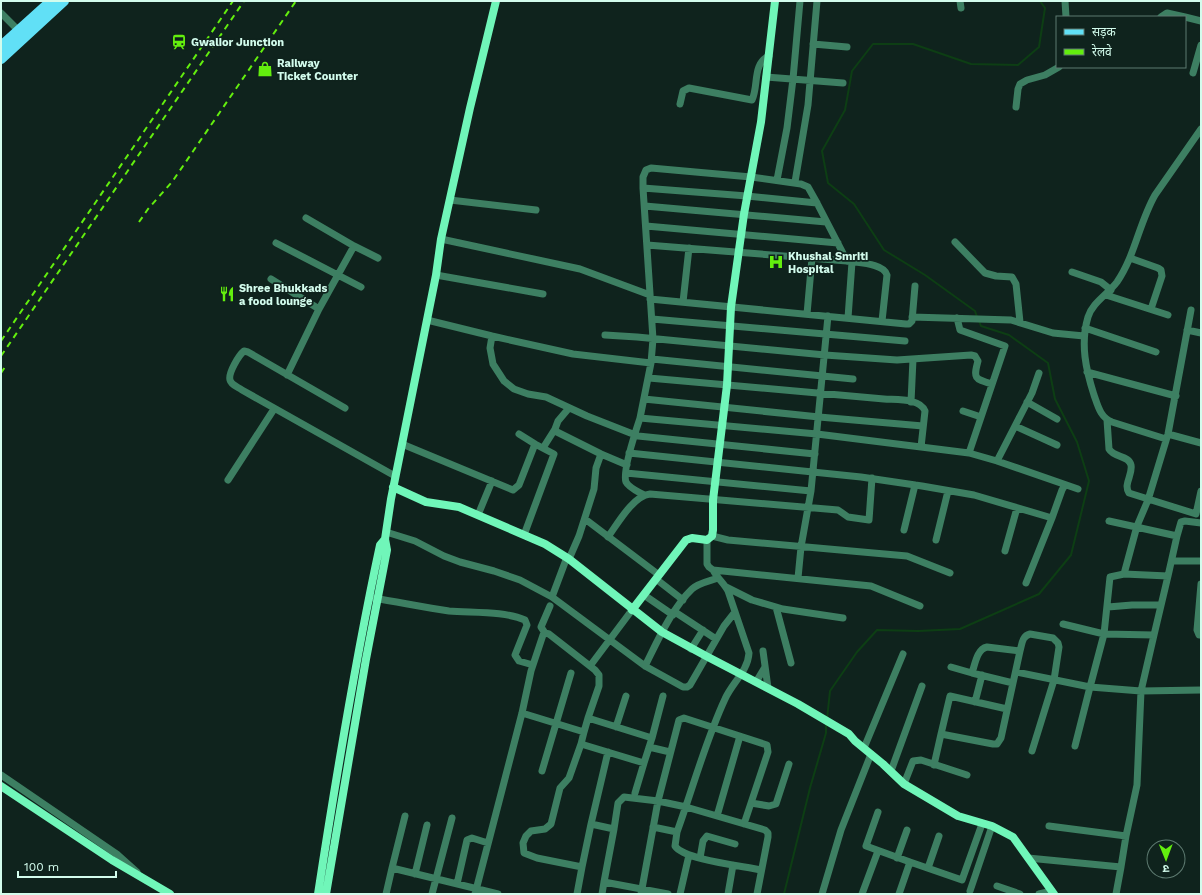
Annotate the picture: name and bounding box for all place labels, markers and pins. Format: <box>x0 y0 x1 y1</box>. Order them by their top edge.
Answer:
station icon: Gwalior Junction <box>170 33 188 51</box>
place label: Gwalior Junction <box>191 36 284 49</box>
place label: Railway Ticket Counter <box>277 57 358 83</box>
shop icon: Railway Ticket Counter <box>256 60 274 78</box>
place label: Khushal Smriti Hospital <box>788 250 868 276</box>
hospital icon: Khushal Smriti Hospital <box>767 253 785 271</box>
place label: Shree Bhukkads a food lounge <box>239 282 327 308</box>
restaurant icon: Shree Bhukkads a food lounge <box>218 285 236 303</box>

